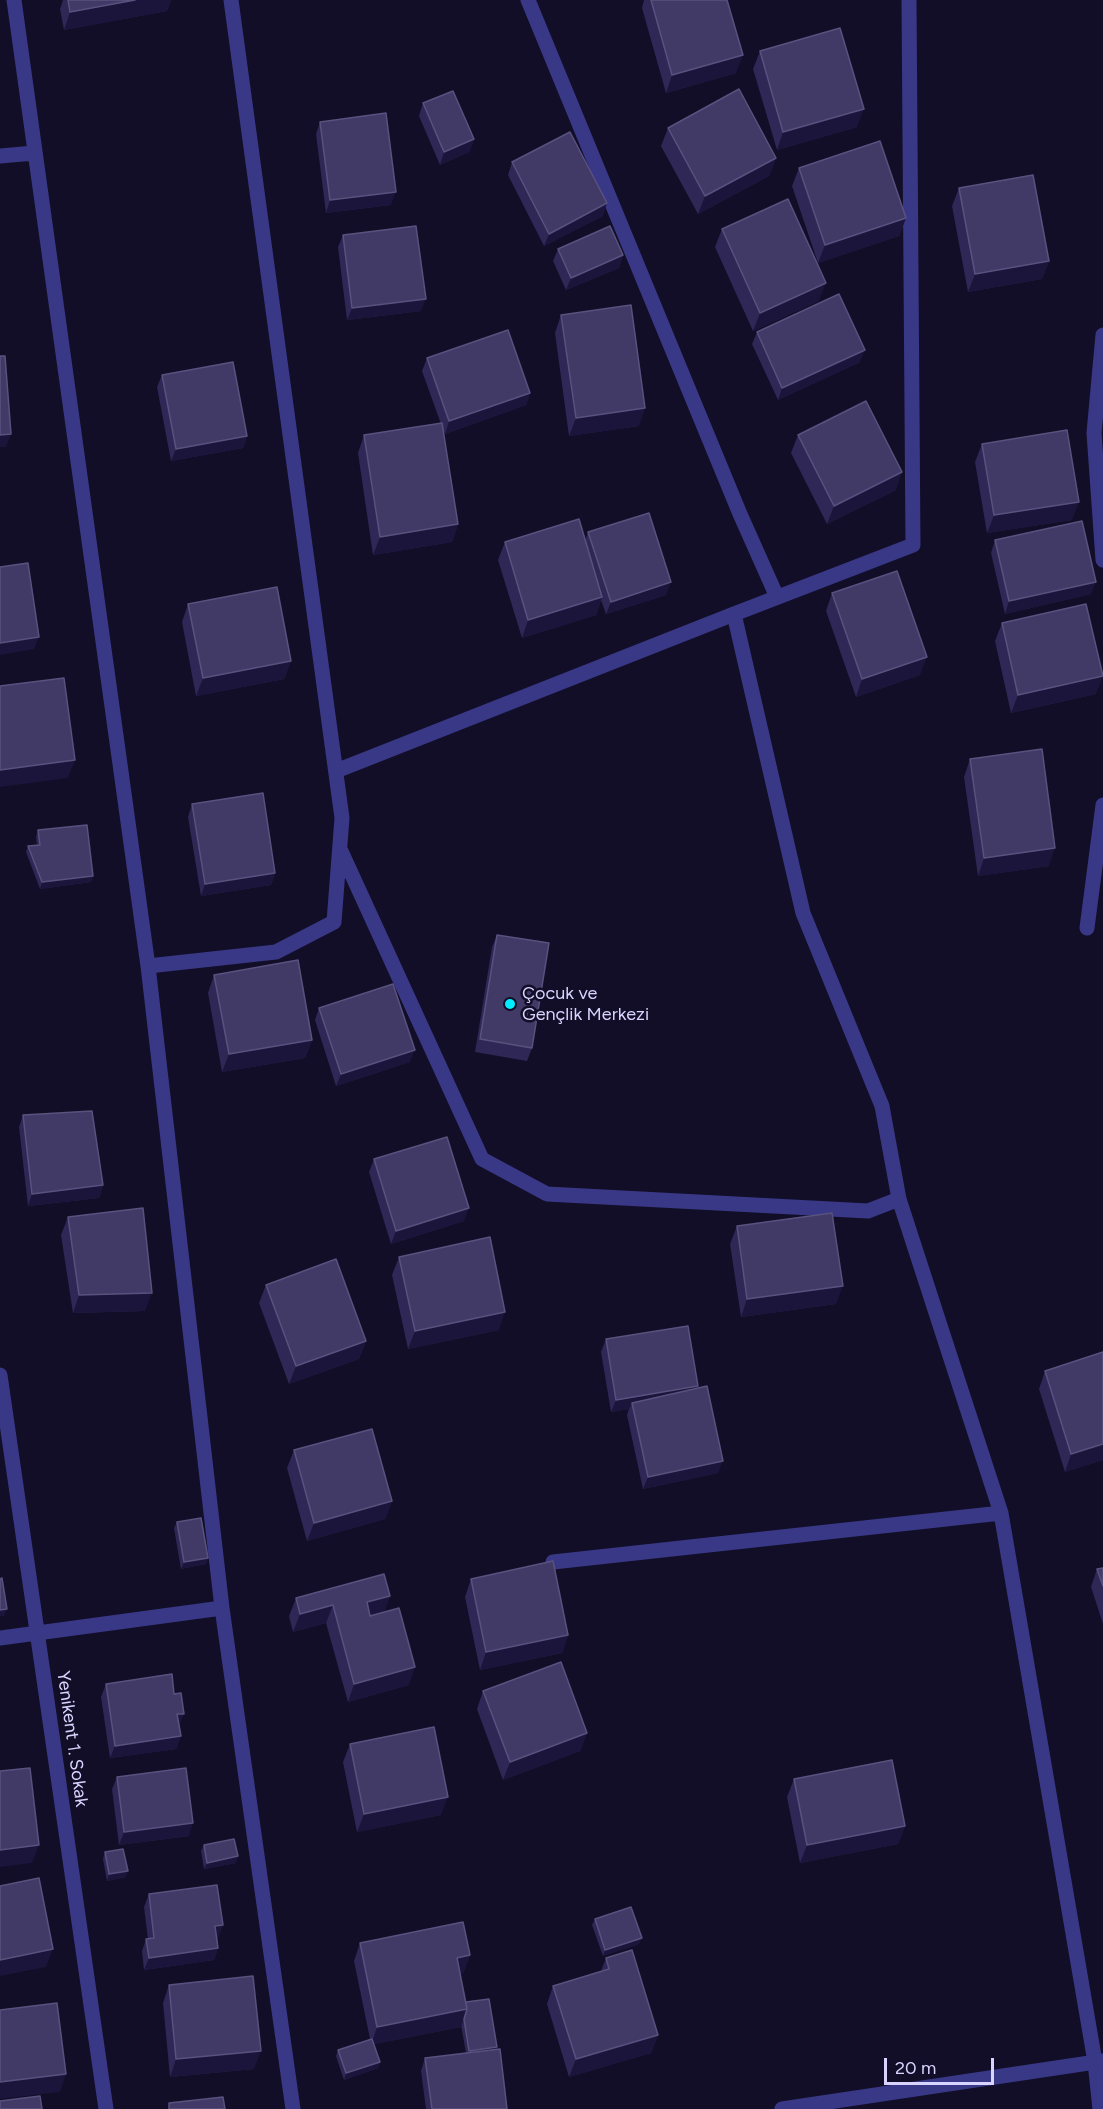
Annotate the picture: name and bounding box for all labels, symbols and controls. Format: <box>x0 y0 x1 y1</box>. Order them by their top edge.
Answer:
place label: Çocuk ve Gençlik Merkezi <box>522 983 649 1026</box>
marker: Çocuk ve Gençlik Merkezi <box>503 997 517 1011</box>
street label: Yenikent 1. Sokak <box>52 1670 92 1808</box>
scale bar <box>887 2046 996 2084</box>
text: 20 m <box>895 2057 936 2079</box>

